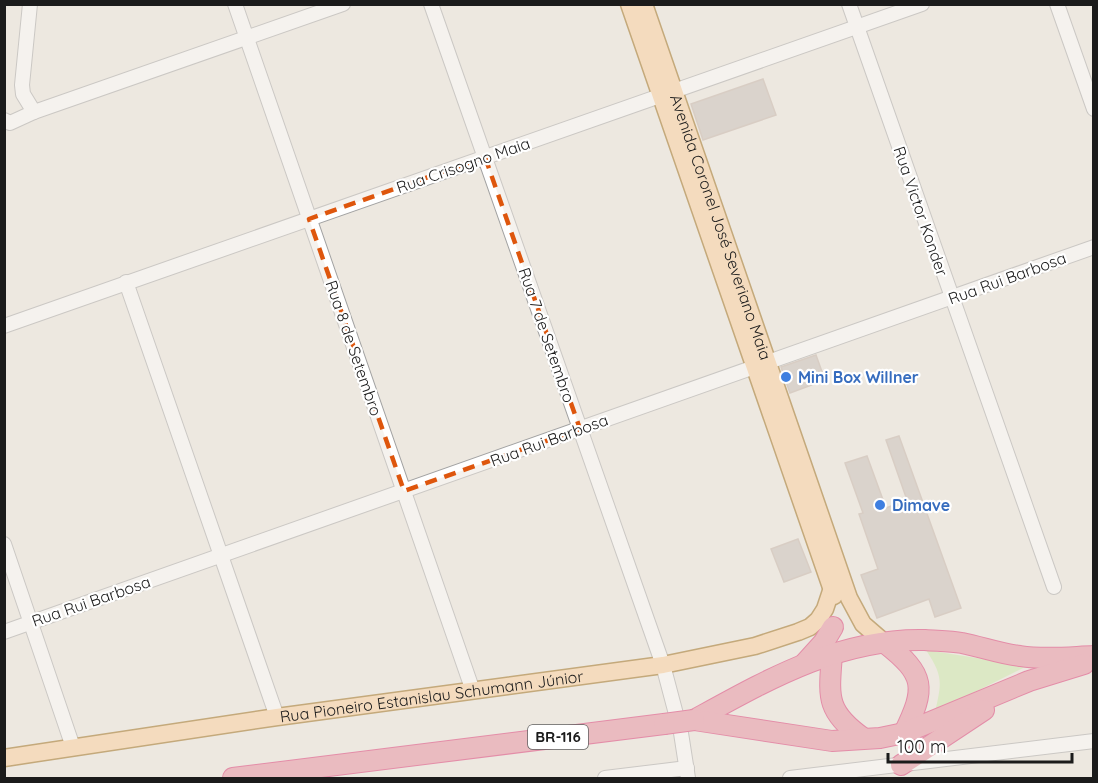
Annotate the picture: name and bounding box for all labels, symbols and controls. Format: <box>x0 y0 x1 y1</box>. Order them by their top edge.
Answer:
street label: Avenida Coronel José Severiano Maia <box>666 92 776 363</box>
street label: Rua Crisogno Maia <box>393 133 533 197</box>
street label: Rua Victor Konder <box>889 144 953 278</box>
street label: Rua Rui Barbosa <box>945 247 1069 309</box>
street label: Rua 7 de Setembro <box>514 265 580 405</box>
street label: Rua 8 de Setembro <box>321 278 387 418</box>
place label: Mini Box Willner <box>798 367 919 387</box>
marker: Mini Box Willner <box>779 370 793 384</box>
street label: Rua Rui Barbosa <box>487 409 611 471</box>
place label: Dimave <box>892 495 950 515</box>
marker: Dimave <box>873 498 887 512</box>
street label: Rua Rui Barbosa <box>29 571 153 631</box>
street label: Rua Pioneiro Estanislau Schumann Júnior <box>279 666 585 727</box>
road number: BR-116 <box>528 725 588 749</box>
scale bar <box>888 726 1072 764</box>
text: 100 m <box>897 735 946 758</box>

